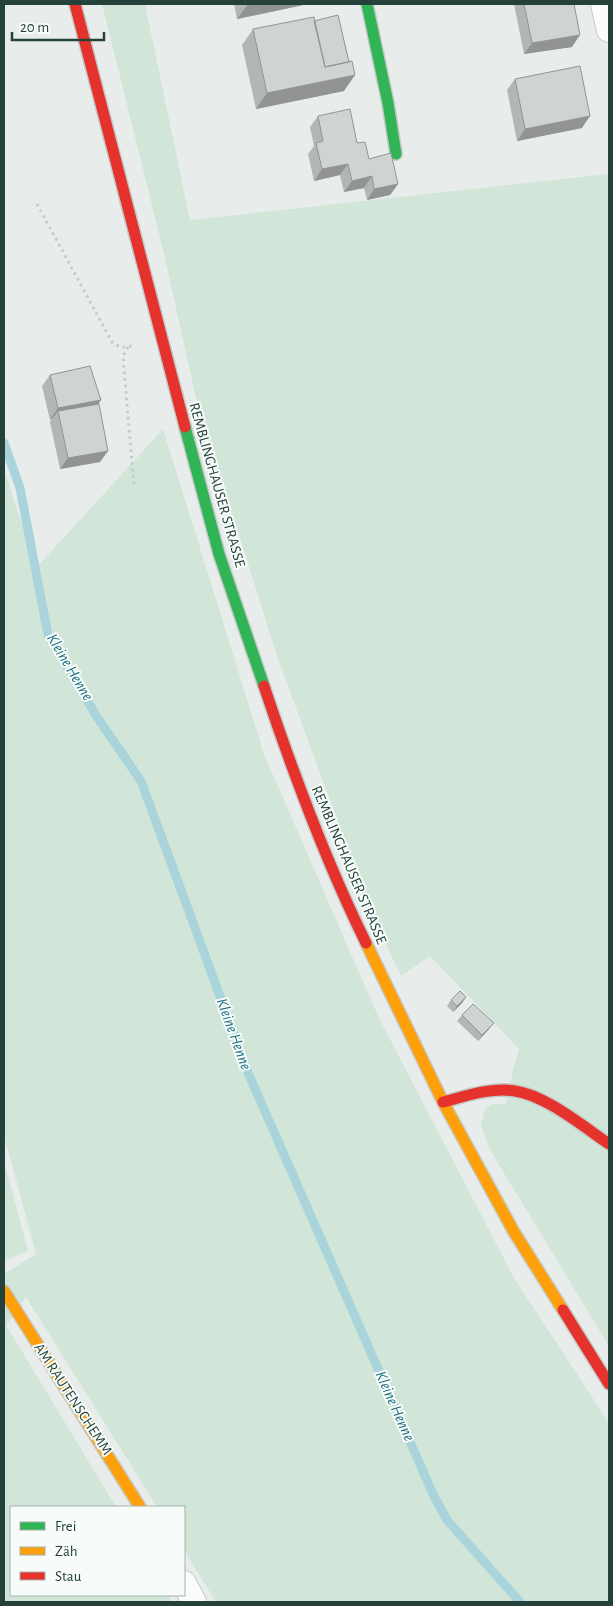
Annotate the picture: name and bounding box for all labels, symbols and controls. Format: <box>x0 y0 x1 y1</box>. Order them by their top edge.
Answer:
scale bar <box>12 10 105 42</box>
text: 20 m <box>20 20 49 35</box>
street label: REMBLINGHAUSER STRASSE <box>186 401 248 569</box>
water label: Kleine Henne <box>44 631 96 703</box>
street label: REMBLINGHAUSER STRASSE <box>309 784 389 946</box>
water label: Kleine Henne <box>214 996 254 1072</box>
street label: AM RAUTENSCHEMM <box>31 1340 115 1458</box>
water label: Kleine Henne <box>372 1369 418 1443</box>
legend <box>10 1506 185 1596</box>
text: Frei <box>55 1519 76 1534</box>
text: Zäh <box>55 1544 78 1559</box>
text: Stau <box>55 1569 82 1584</box>

